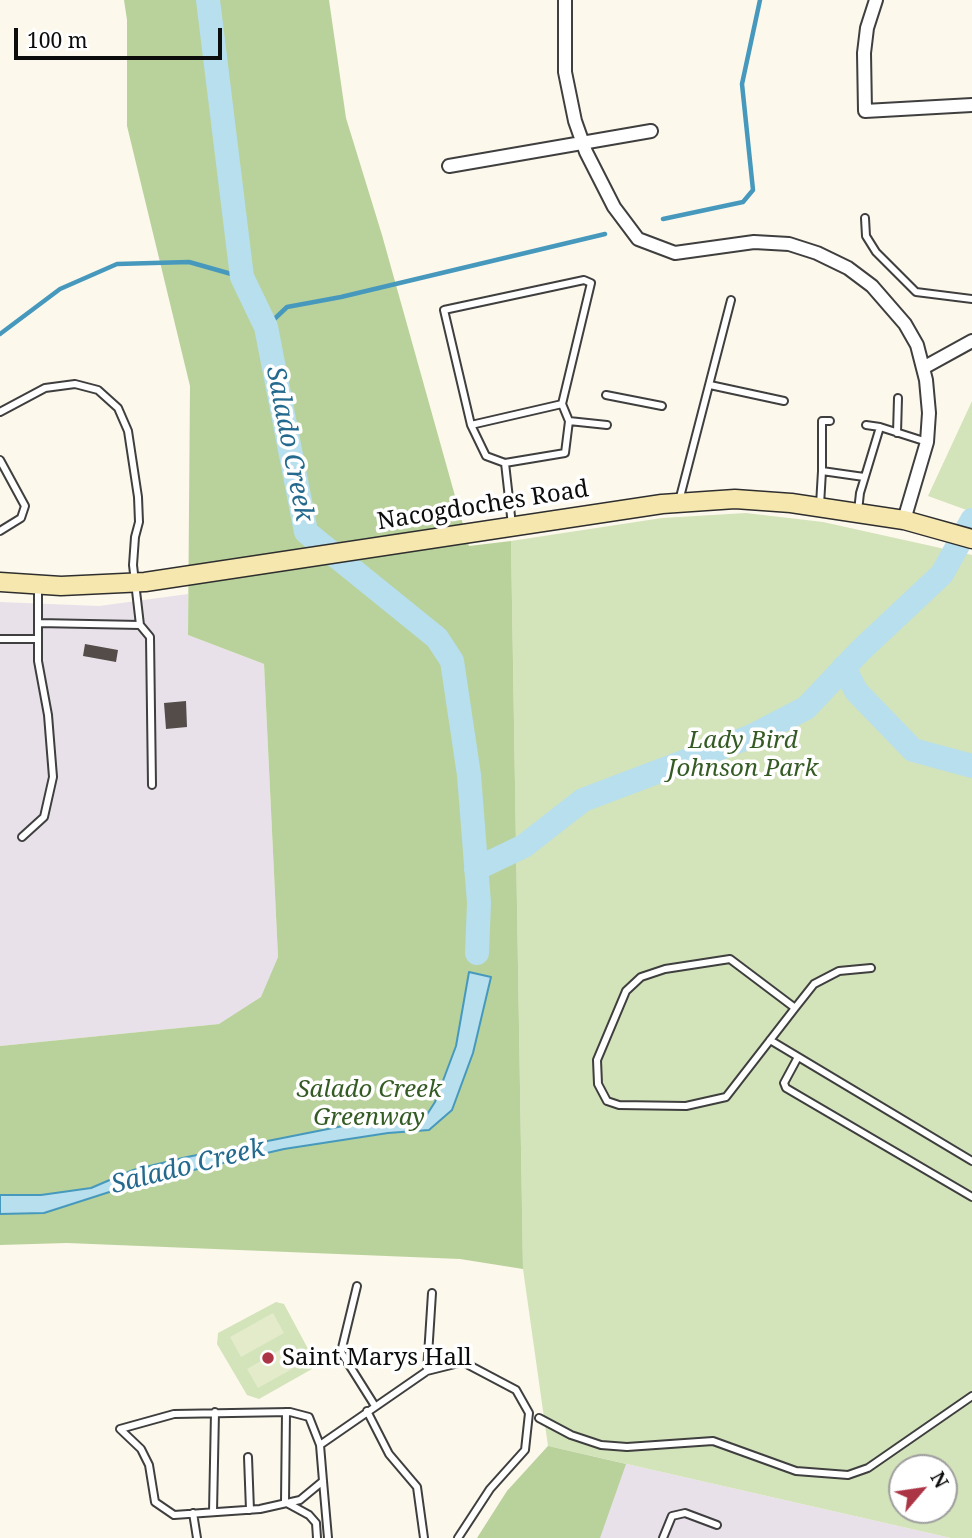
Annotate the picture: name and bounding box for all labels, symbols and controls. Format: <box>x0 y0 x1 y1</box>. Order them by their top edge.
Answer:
scale bar <box>18 14 226 58</box>
text: 100 m <box>27 26 88 54</box>
water label: Salado Creek <box>259 364 319 524</box>
street label: Nacogdoches Road <box>375 475 591 537</box>
park label: Lady Bird Johnson Park <box>668 727 818 783</box>
park label: Salado Creek Greenway <box>296 1076 442 1132</box>
water label: Salado Creek <box>108 1133 268 1201</box>
place label: Saint Marys Hall <box>282 1344 472 1372</box>
marker: Saint Marys Hall <box>260 1350 276 1366</box>
north arrow <box>888 1454 958 1524</box>
text: N <box>925 1467 955 1493</box>

